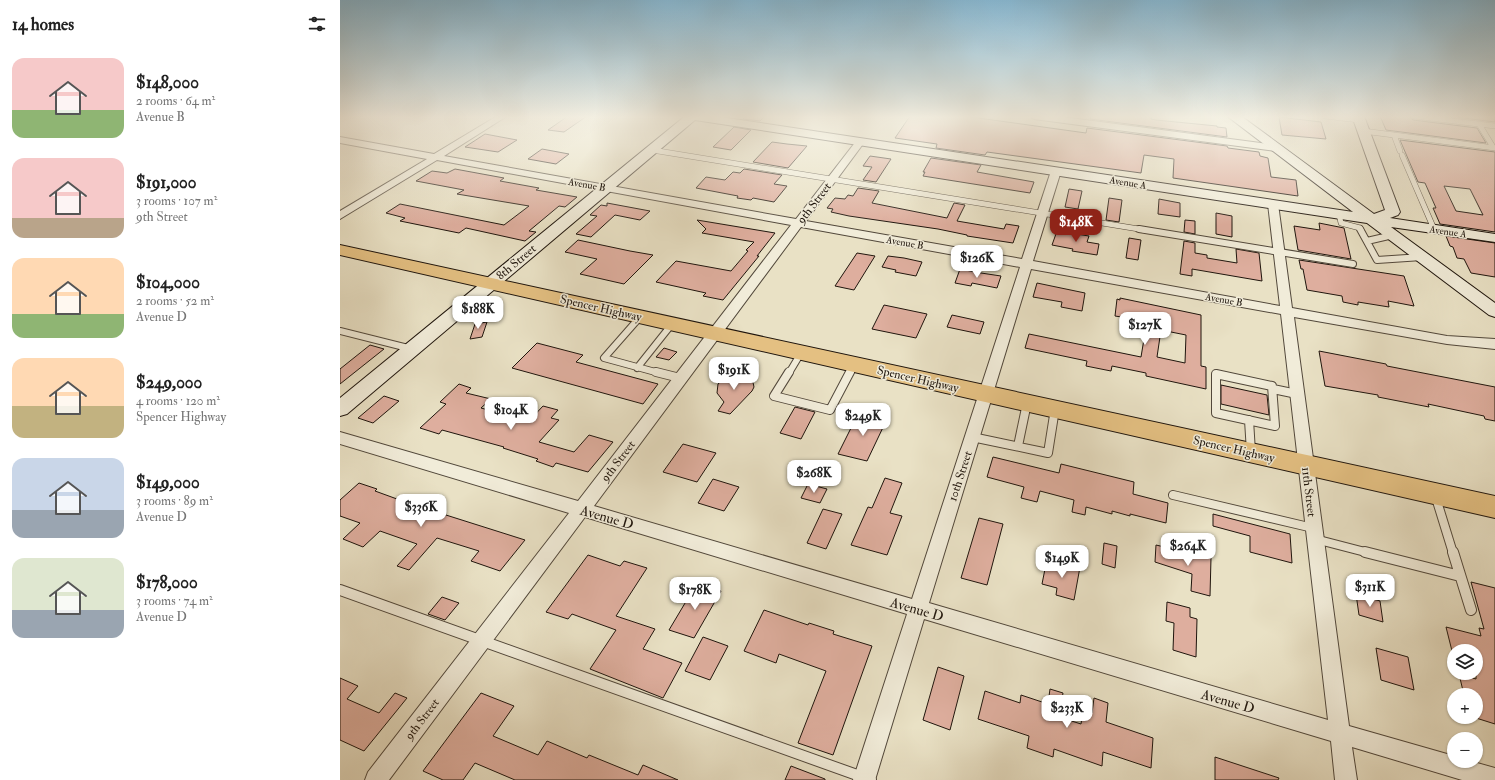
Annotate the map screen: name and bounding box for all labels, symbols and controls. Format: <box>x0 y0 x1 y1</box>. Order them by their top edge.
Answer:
icon: filters <box>306 13 328 35</box>
text: 14 homes <box>12 14 74 35</box>
text: $148,000 <box>136 72 199 93</box>
icon: home <box>44 74 92 122</box>
text: 2 rooms · 64 m² <box>136 93 215 109</box>
text: Avenue B <box>136 109 185 125</box>
text: $191,000 <box>136 172 197 193</box>
icon: home <box>44 174 92 222</box>
street label: Avenue A <box>1107 174 1148 192</box>
street label: Avenue B <box>566 176 606 194</box>
street label: 9th Street <box>793 180 835 228</box>
text: 3 rooms · 107 m² <box>136 193 217 209</box>
text: 9th Street <box>136 209 188 225</box>
pin: $148K <box>1048 209 1104 243</box>
text: $148K <box>1059 214 1093 230</box>
street label: Avenue A <box>1428 223 1468 241</box>
street label: Avenue B <box>884 234 924 252</box>
street label: 8th Street <box>493 241 539 283</box>
pin: $126K <box>949 245 1005 279</box>
text: $126K <box>960 250 994 266</box>
text: $104,000 <box>136 272 200 293</box>
icon: home <box>44 274 92 322</box>
street label: Avenue B <box>1203 291 1243 309</box>
street label: Spencer Highway <box>559 292 644 325</box>
text: 2 rooms · 52 m² <box>136 293 214 309</box>
pin: $188K <box>450 296 506 330</box>
text: $188K <box>461 301 495 317</box>
text: Avenue D <box>136 309 187 325</box>
pin: $127K <box>1117 312 1173 346</box>
text: $127K <box>1128 317 1162 333</box>
pin: $191K <box>706 357 762 391</box>
text: $191K <box>718 362 750 378</box>
street label: Spencer Highway <box>876 363 961 396</box>
text: $249,000 <box>136 372 202 393</box>
icon: home <box>44 374 92 422</box>
text: 4 rooms · 120 m² <box>136 393 220 409</box>
pin: $104K <box>483 397 539 431</box>
text: $104K <box>494 402 528 418</box>
pin: $249K <box>835 403 891 437</box>
text: $249K <box>845 408 881 424</box>
text: Spencer Highway <box>136 409 226 425</box>
street label: Spencer Highway <box>1192 433 1277 466</box>
street label: 9th Street <box>597 438 639 486</box>
street label: 10th Street <box>945 449 976 503</box>
pin: $268K <box>786 460 842 494</box>
text: $268K <box>796 465 832 481</box>
street label: 11th Street <box>1298 466 1319 518</box>
text: $149,000 <box>136 472 200 493</box>
icon: home <box>44 474 92 522</box>
text: 3 rooms · 89 m² <box>136 493 213 509</box>
pin: $336K <box>393 494 449 528</box>
text: $336K <box>405 499 437 515</box>
street label: Avenue D <box>577 501 636 533</box>
text: Avenue D <box>136 509 187 525</box>
pin: $264K <box>1160 533 1216 567</box>
text: $264K <box>1170 538 1206 554</box>
pin: $149K <box>1034 545 1090 579</box>
text: $149K <box>1045 550 1079 566</box>
text: $178,000 <box>136 572 198 593</box>
icon: home <box>44 574 92 622</box>
pin: $311K <box>1342 574 1398 608</box>
pin: $178K <box>667 577 723 611</box>
text: $311K <box>1355 579 1385 595</box>
text: $178K <box>678 582 712 598</box>
text: 3 rooms · 74 m² <box>136 593 213 609</box>
street label: Avenue D <box>887 593 946 625</box>
text: Avenue D <box>136 609 187 625</box>
map controls <box>1447 644 1483 768</box>
button: layers <box>1447 644 1483 680</box>
street label: Avenue D <box>1198 685 1257 717</box>
button: + <box>1447 688 1483 724</box>
pin: $233K <box>1039 695 1095 729</box>
street label: 9th Street <box>401 696 443 744</box>
text: $233K <box>1050 700 1084 716</box>
button: − <box>1447 732 1483 768</box>

